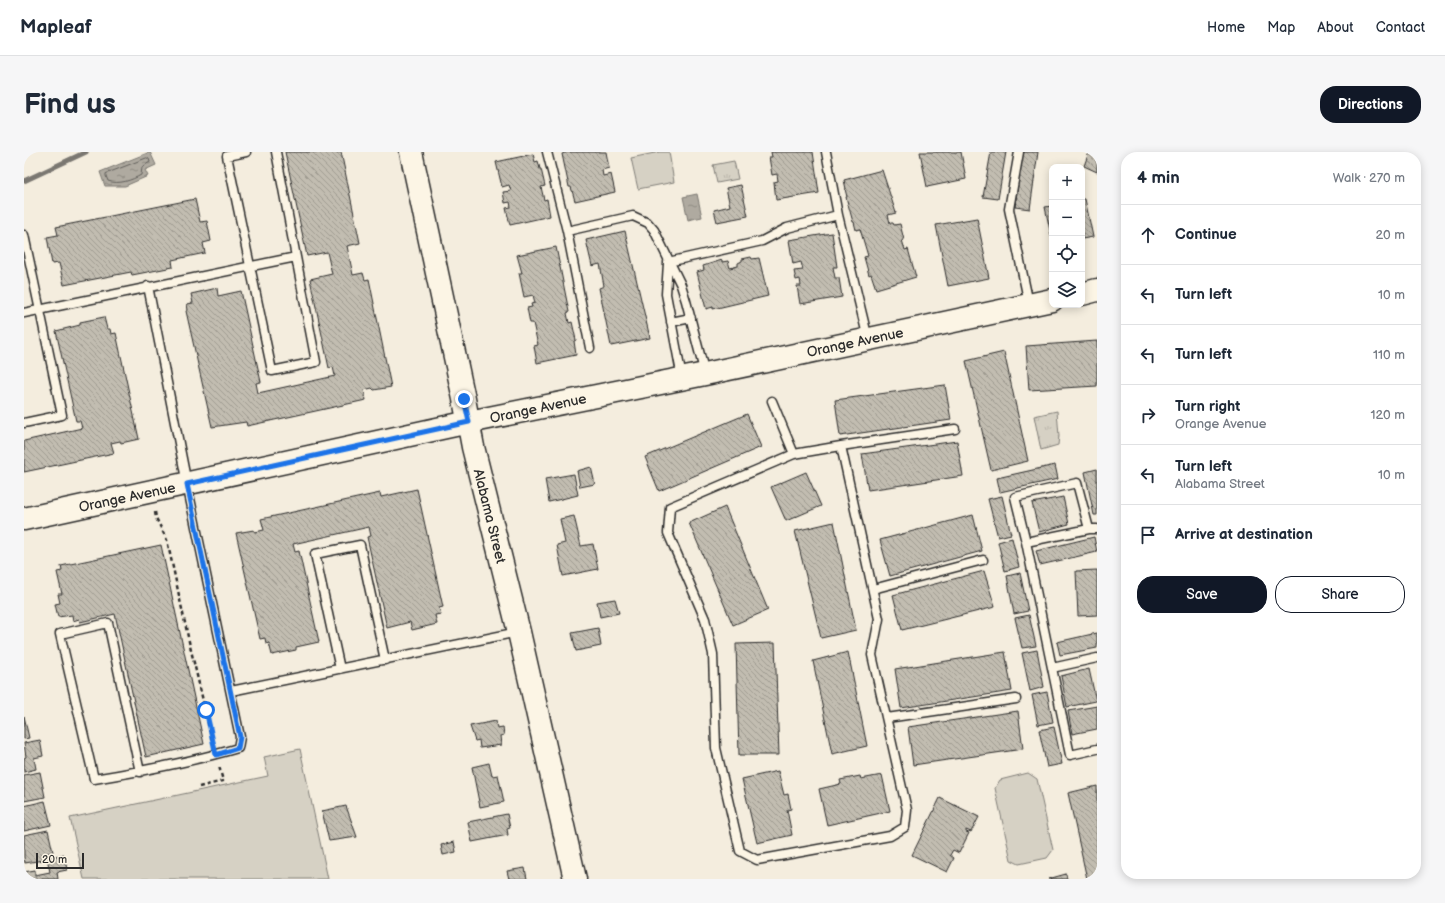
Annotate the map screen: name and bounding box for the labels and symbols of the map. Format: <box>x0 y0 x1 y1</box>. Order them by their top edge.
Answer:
street label: Orange Avenue <box>805 324 905 361</box>
route end <box>455 390 473 408</box>
street label: Orange Avenue <box>488 390 588 427</box>
street label: Alabama Street <box>470 467 510 566</box>
street label: Orange Avenue <box>77 479 177 516</box>
route start <box>197 701 215 719</box>
scale bar <box>36 851 84 870</box>

